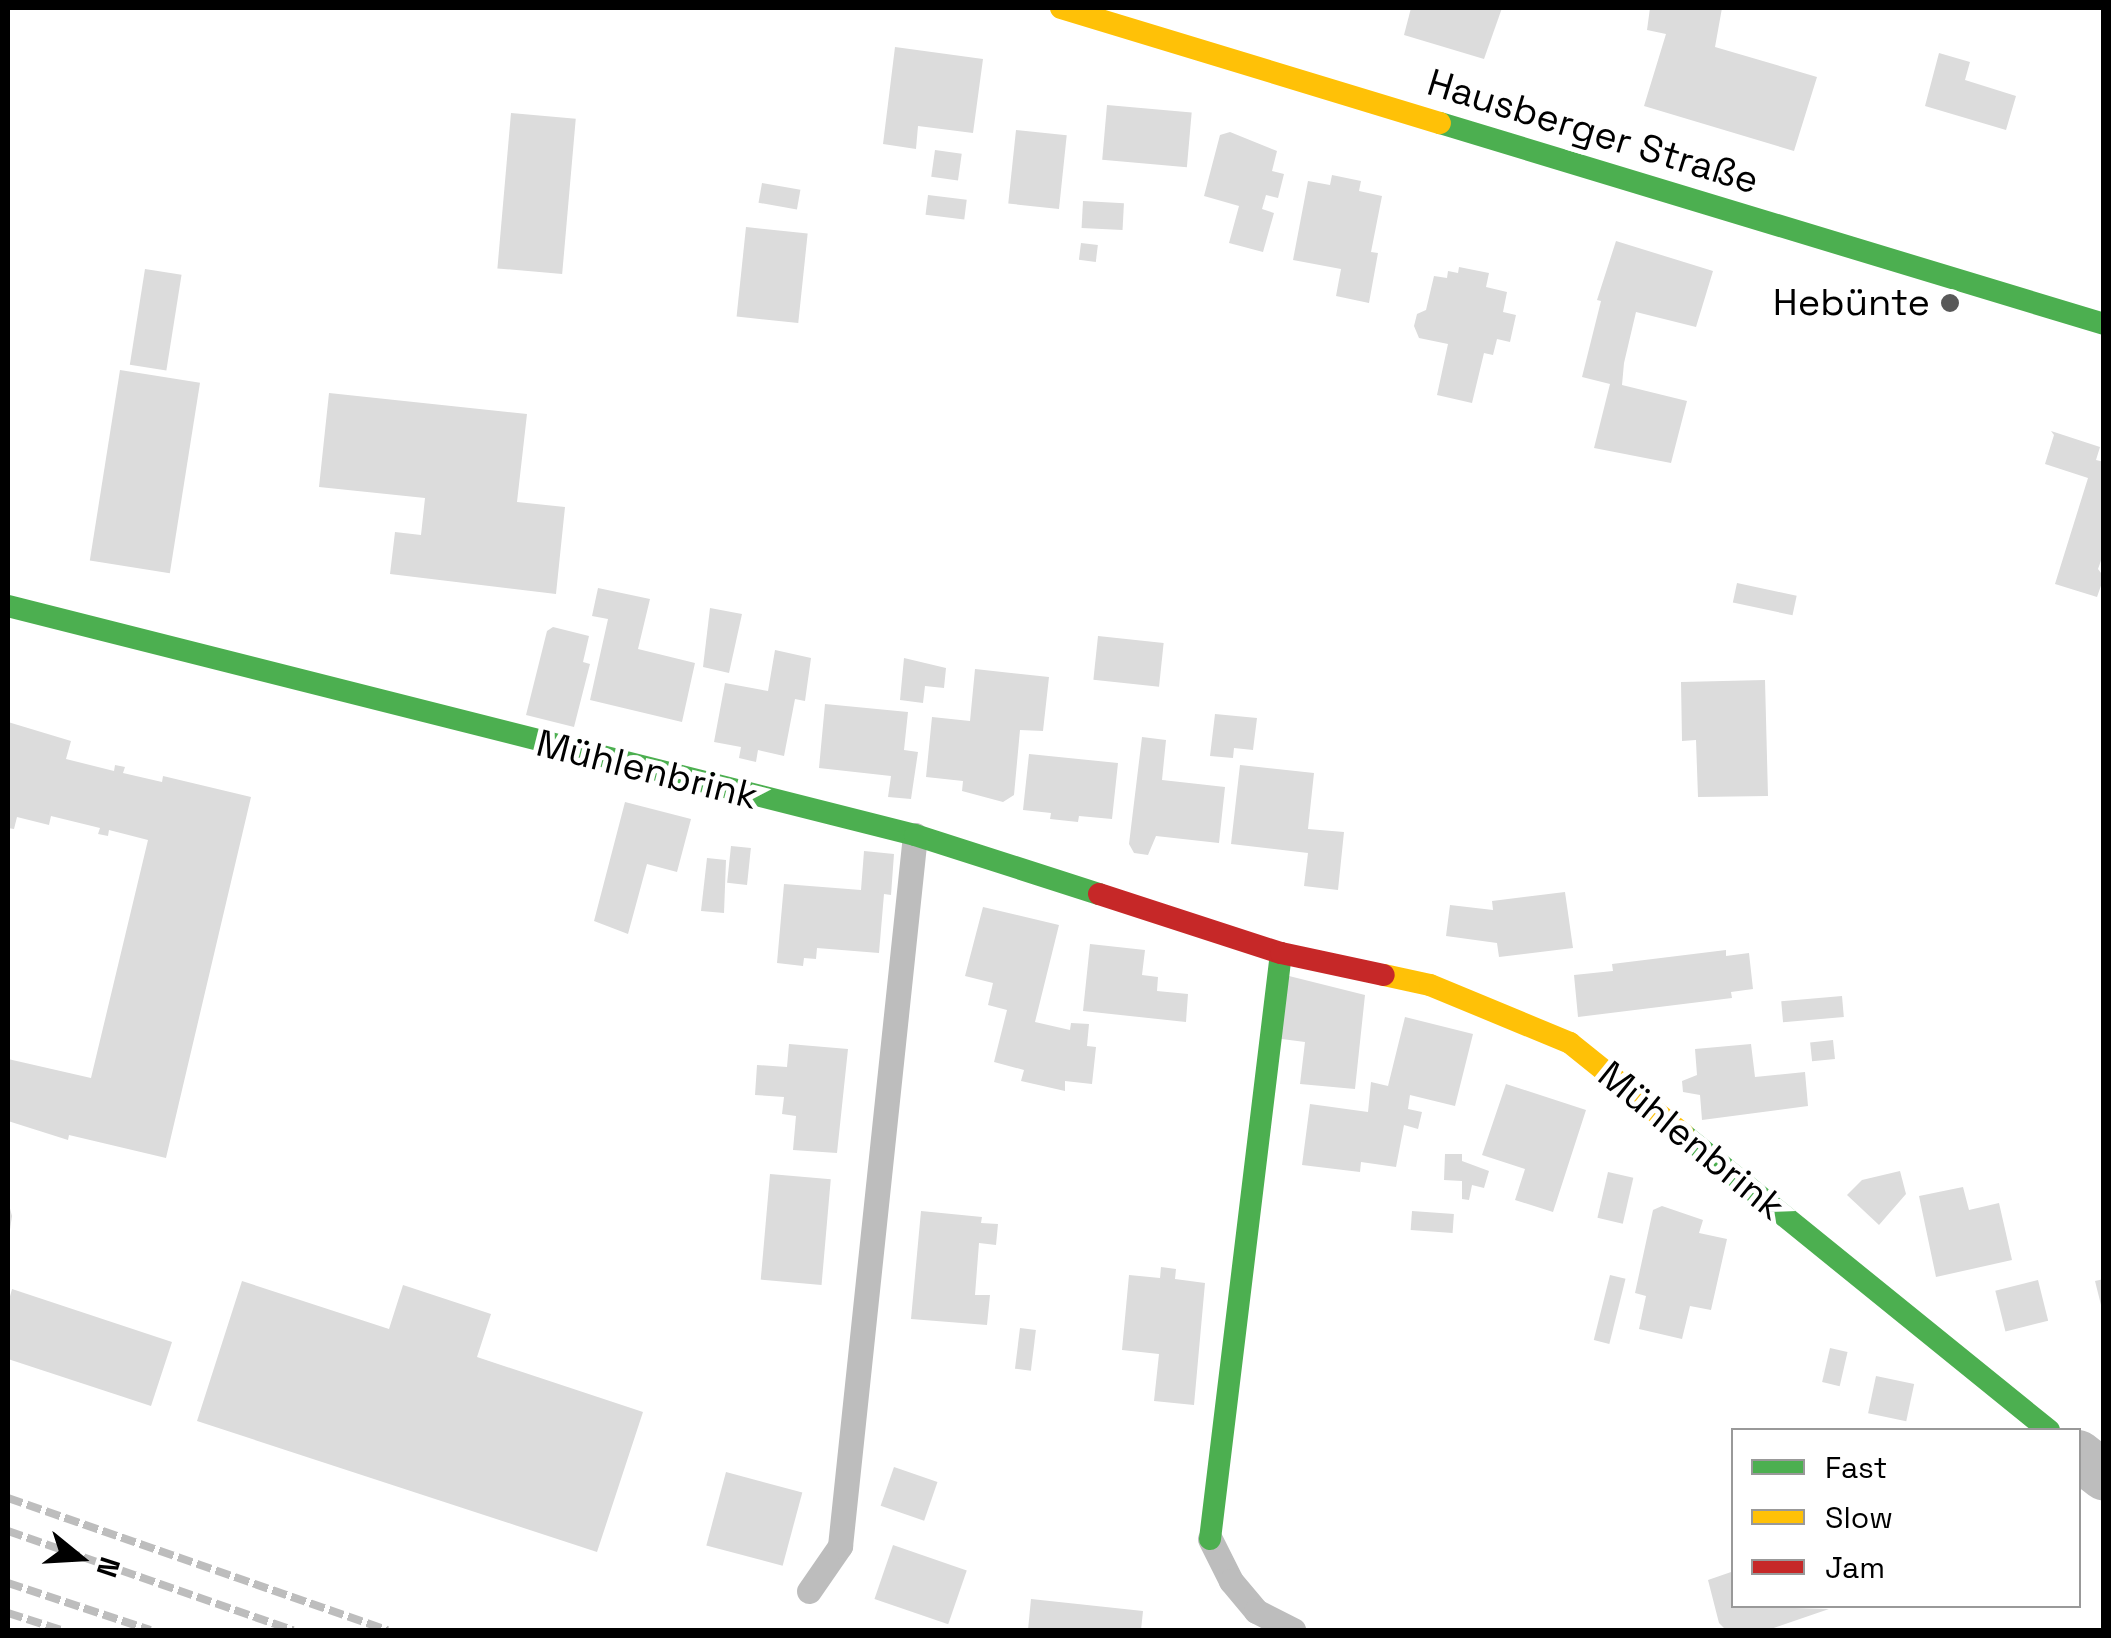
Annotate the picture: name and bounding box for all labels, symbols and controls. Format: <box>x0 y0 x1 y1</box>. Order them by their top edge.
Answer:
street label: Hausberger Straße <box>1422 60 1764 204</box>
place label: Hebünte <box>1773 280 1930 326</box>
marker: Hebünte <box>1939 292 1961 314</box>
street label: Mühlenbrink <box>532 720 762 820</box>
street label: Mühlenbrink <box>1589 1052 1793 1230</box>
legend <box>1731 1428 2081 1608</box>
text: Fast <box>1825 1448 1887 1487</box>
text: Slow <box>1825 1498 1893 1537</box>
north arrow <box>30 1508 130 1608</box>
text: Jam <box>1825 1548 1885 1587</box>
text: N <box>89 1553 129 1582</box>

